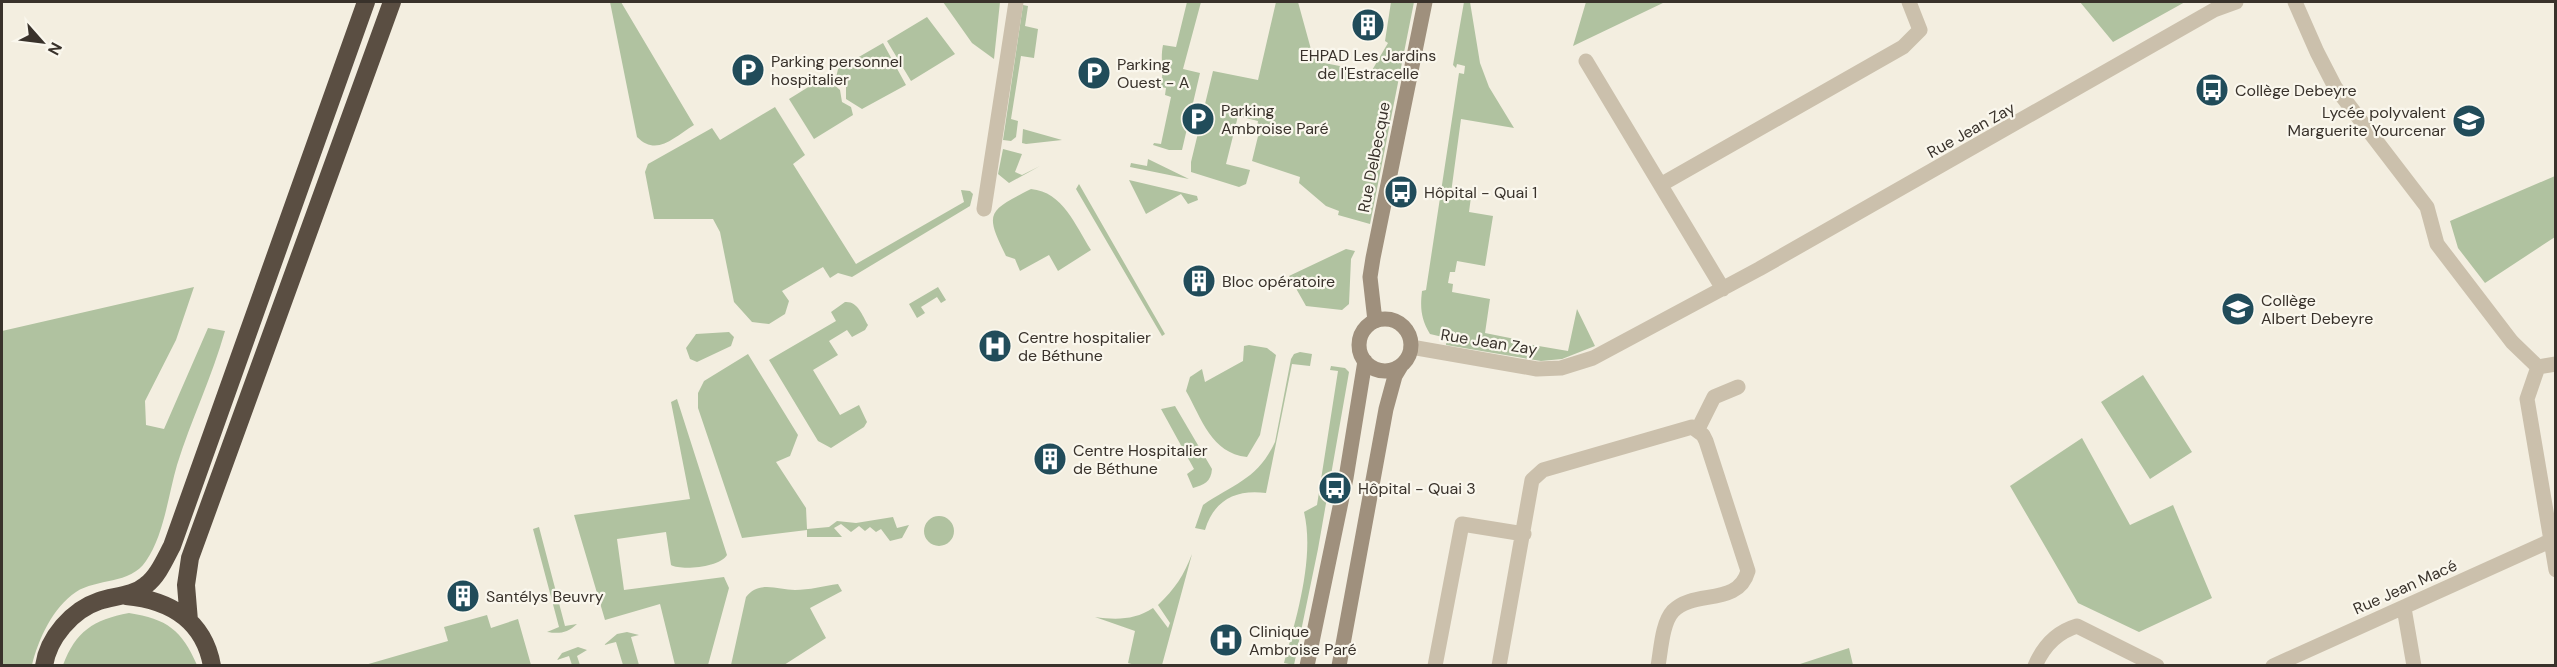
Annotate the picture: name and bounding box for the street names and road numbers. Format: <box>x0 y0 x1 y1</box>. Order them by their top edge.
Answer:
street label: Rue Jean Zay <box>1923 97 2019 163</box>
street label: Rue Delbecque <box>1353 100 1395 214</box>
street label: Rue Jean Zay <box>1439 324 1539 360</box>
street label: Rue Jean Macé <box>2350 555 2460 619</box>

